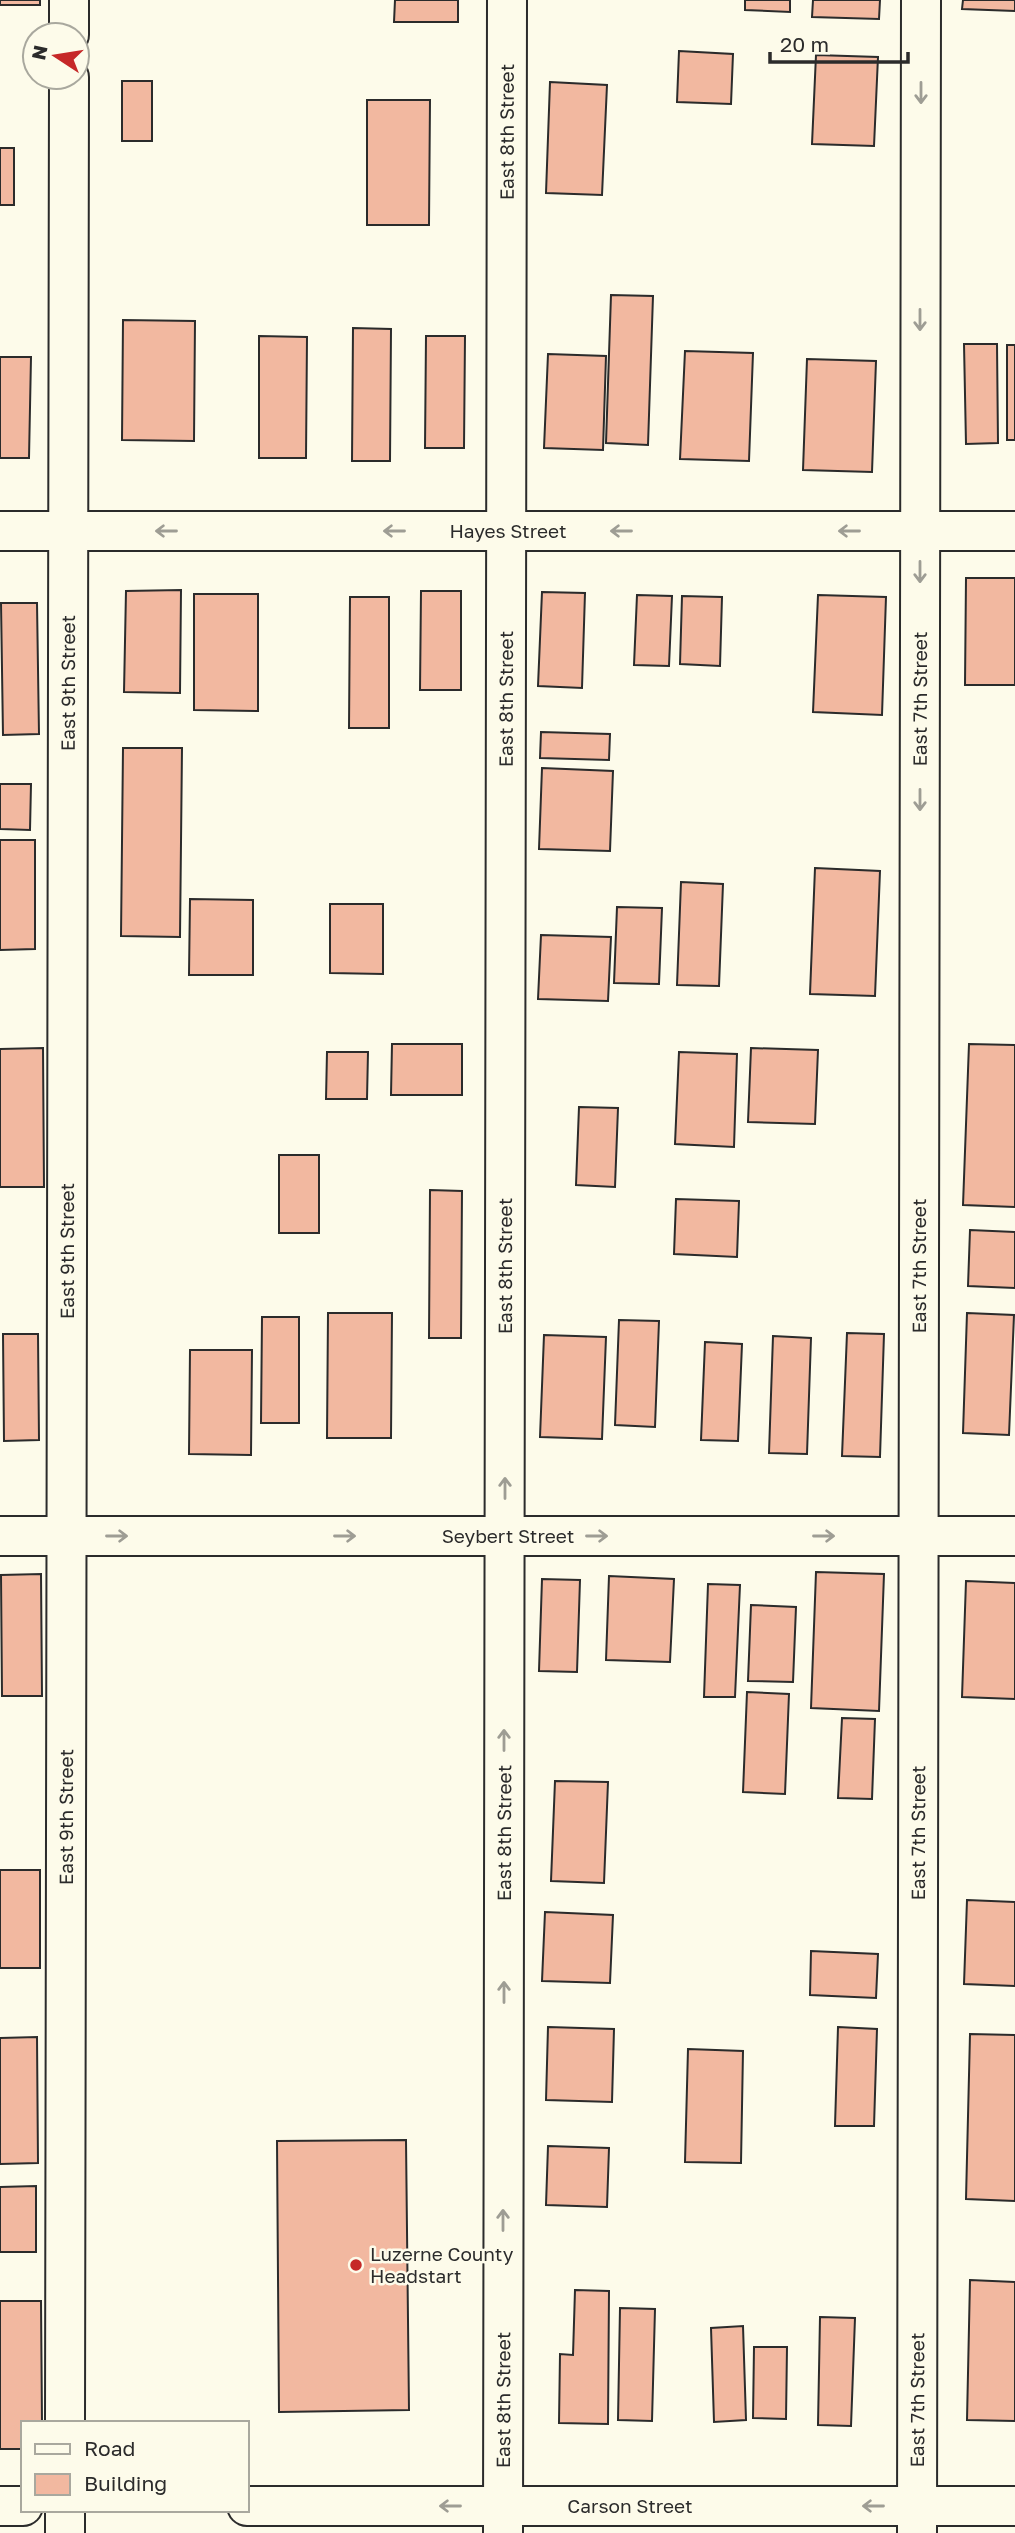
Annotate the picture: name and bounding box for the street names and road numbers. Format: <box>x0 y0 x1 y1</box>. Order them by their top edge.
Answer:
street label: East 8th Street <box>495 64 518 200</box>
street label: Hayes Street <box>449 519 567 542</box>
street label: East 9th Street <box>56 615 79 751</box>
street label: East 8th Street <box>494 631 517 767</box>
street label: East 7th Street <box>908 631 931 767</box>
street label: East 9th Street <box>55 1183 78 1319</box>
street label: East 8th Street <box>493 1198 516 1334</box>
street label: East 7th Street <box>907 1198 930 1334</box>
street label: Seybert Street <box>442 1524 574 1547</box>
street label: East 9th Street <box>54 1749 77 1885</box>
street label: East 8th Street <box>492 1765 515 1901</box>
street label: East 7th Street <box>906 1765 929 1901</box>
street label: East 8th Street <box>491 2332 514 2468</box>
street label: East 7th Street <box>905 2332 928 2468</box>
street label: Carson Street <box>567 2494 693 2517</box>

